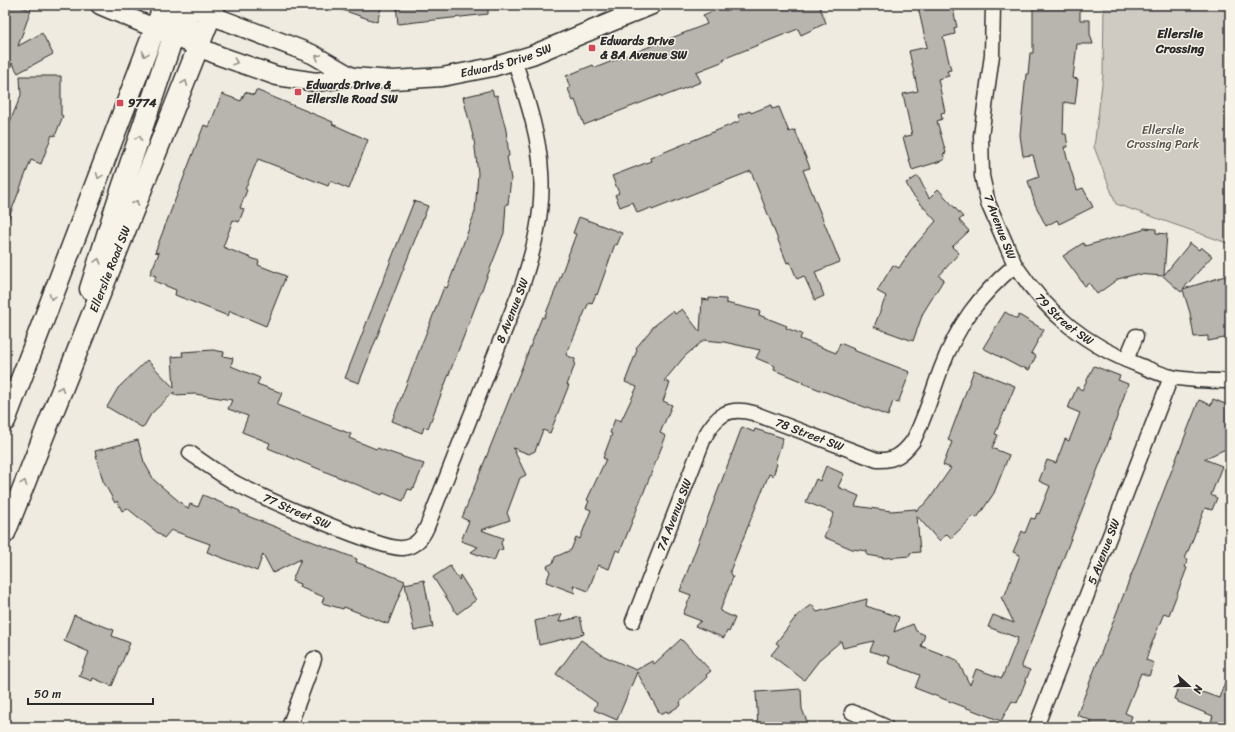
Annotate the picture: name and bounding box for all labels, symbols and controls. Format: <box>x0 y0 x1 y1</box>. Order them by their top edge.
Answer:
district label: Ellerslie Crossing <box>1155 22 1205 60</box>
place label: Edwards Drive & 8A Avenue SW <box>600 30 688 66</box>
street label: Edwards Drive SW <box>458 37 556 84</box>
marker: Edwards Drive & 8A Avenue SW <box>587 43 597 53</box>
one-way arrow <box>142 51 150 58</box>
one-way arrow <box>315 55 322 62</box>
one-way arrow <box>231 57 238 65</box>
place label: Edwards Drive & Ellerslie Road SW <box>306 74 398 110</box>
one-way arrow <box>180 79 188 86</box>
marker: Edwards Drive & Ellerslie Road SW <box>293 87 303 97</box>
place label: 9774 <box>128 92 157 114</box>
marker: 9774 <box>115 98 125 108</box>
park label: Ellerslie Crossing Park <box>1127 119 1200 155</box>
one-way arrow <box>134 134 142 141</box>
one-way arrow <box>95 172 103 179</box>
street label: 7 Avenue SW <box>977 191 1023 263</box>
one-way arrow <box>131 200 139 208</box>
street label: Ellerslie Road SW <box>83 222 137 316</box>
one-way arrow <box>93 258 102 265</box>
street label: 8 Avenue SW <box>489 274 535 347</box>
street label: 79 Street SW <box>1030 288 1099 352</box>
one-way arrow <box>49 294 57 301</box>
one-way arrow <box>57 385 65 392</box>
street label: 78 Street SW <box>772 411 848 458</box>
street label: 7A Avenue SW <box>650 475 698 554</box>
one-way arrow <box>20 480 28 487</box>
street label: 77 Street SW <box>259 487 335 536</box>
street label: 5 Avenue SW <box>1081 515 1127 588</box>
north arrow <box>1169 666 1209 706</box>
scale bar <box>28 680 153 706</box>
text: N <box>1187 682 1208 697</box>
text: 50 m <box>34 683 61 705</box>

